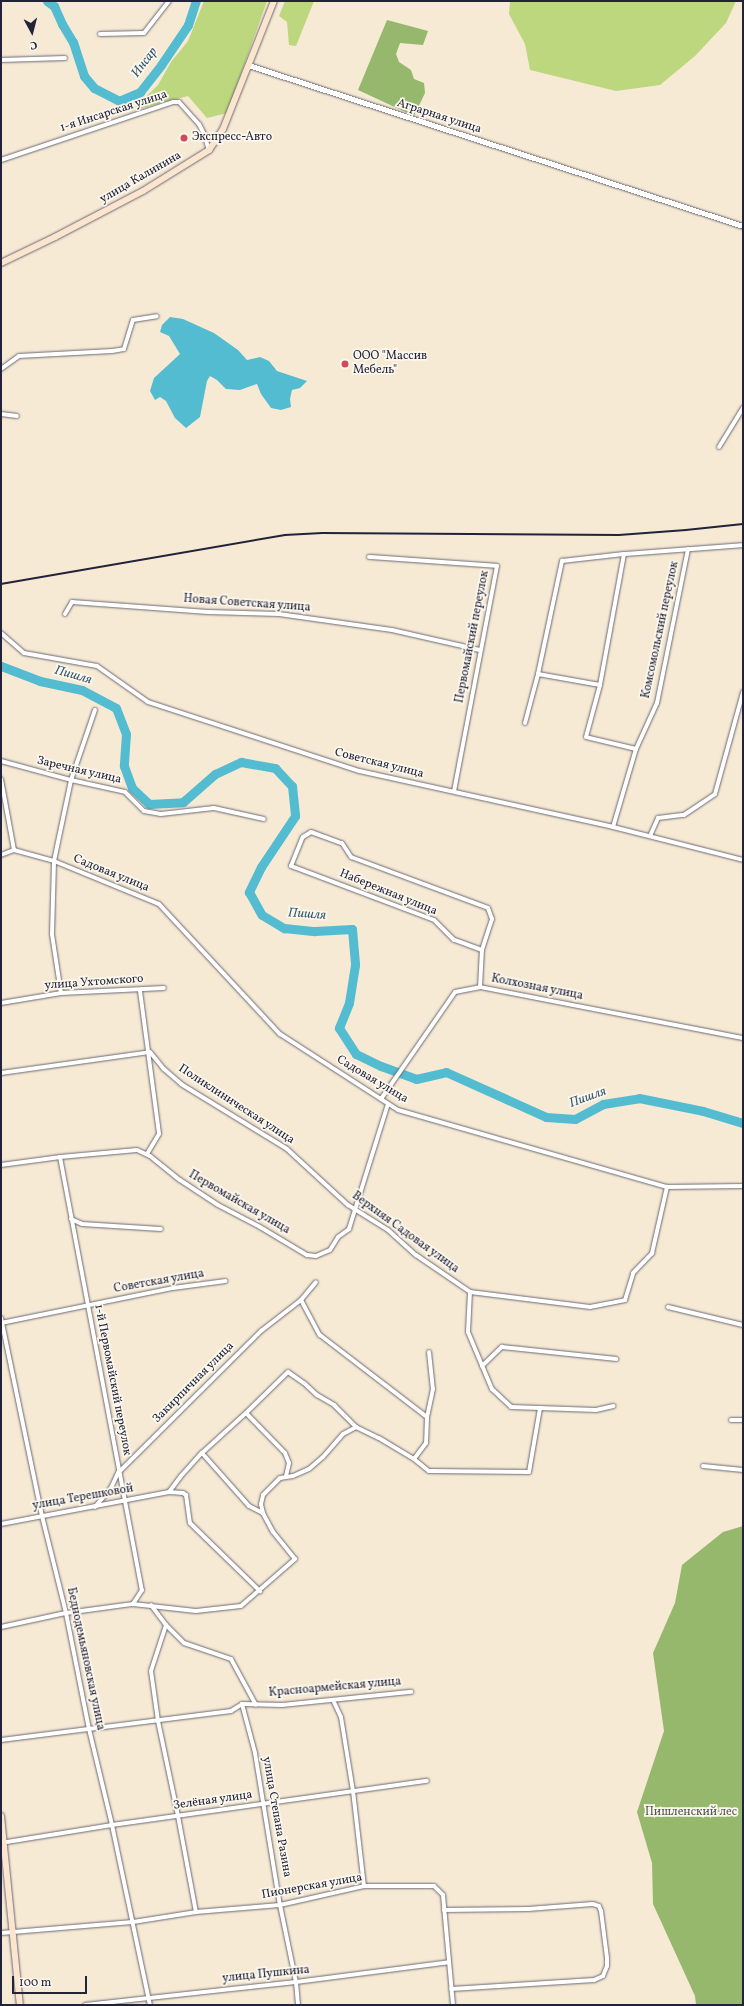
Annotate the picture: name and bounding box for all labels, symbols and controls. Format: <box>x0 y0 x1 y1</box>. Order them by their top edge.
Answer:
north arrow <box>12 12 52 52</box>
text: С <box>29 37 38 52</box>
water label: Инсар <box>129 45 161 81</box>
street label: 1-я Инсарская улица <box>59 88 169 136</box>
street label: Аграрная улица <box>395 96 483 138</box>
place label: Экспресс-Авто <box>192 131 272 145</box>
marker: Экспресс-Авто <box>179 133 189 143</box>
street label: улица Калинина <box>98 149 184 207</box>
place label: ООО "Массив Мебель" <box>353 350 427 378</box>
marker: ООО "Массив Мебель" <box>340 359 350 369</box>
street label: Комсомольский переулок <box>639 560 683 700</box>
street label: Первомайский переулок <box>453 570 493 704</box>
street label: Новая Советская улица <box>183 592 311 616</box>
water label: Пишля <box>53 663 93 689</box>
street label: Советская улица <box>333 746 425 782</box>
street label: Заречная улица <box>35 754 123 788</box>
street label: Садовая улица <box>71 852 151 896</box>
street label: Набережная улица <box>337 867 439 919</box>
water label: Пишля <box>287 906 327 924</box>
street label: улица Ухтомского <box>44 972 144 994</box>
street label: Колхозная улица <box>490 972 584 1004</box>
street label: Садовая улица <box>334 1053 410 1107</box>
street label: Поликлиническая улица <box>175 1062 297 1148</box>
water label: Пишля <box>567 1084 609 1112</box>
street label: Первомайская улица <box>186 1168 292 1238</box>
street label: Верхняя Садовая улица <box>348 1189 462 1277</box>
street label: Советская улица <box>113 1267 205 1297</box>
street label: 1-й Первомайский переулок <box>90 1303 134 1457</box>
street label: Закирпичная улица <box>150 1339 238 1427</box>
street label: улица Терешковой <box>31 1482 135 1514</box>
street label: Беднодемьяновская улица <box>63 1586 107 1732</box>
street label: Красноармейская улица <box>268 1675 402 1701</box>
street label: улица Степана Разина <box>258 1756 294 1878</box>
street label: Зелёная улица <box>172 1788 254 1814</box>
park label: Пишленский лес <box>645 1806 737 1820</box>
street label: Пионерская улица <box>260 1871 364 1903</box>
street label: улица Пушкина <box>222 1963 310 1987</box>
scale bar <box>14 1968 89 1994</box>
text: 100 m <box>19 1975 51 1991</box>

